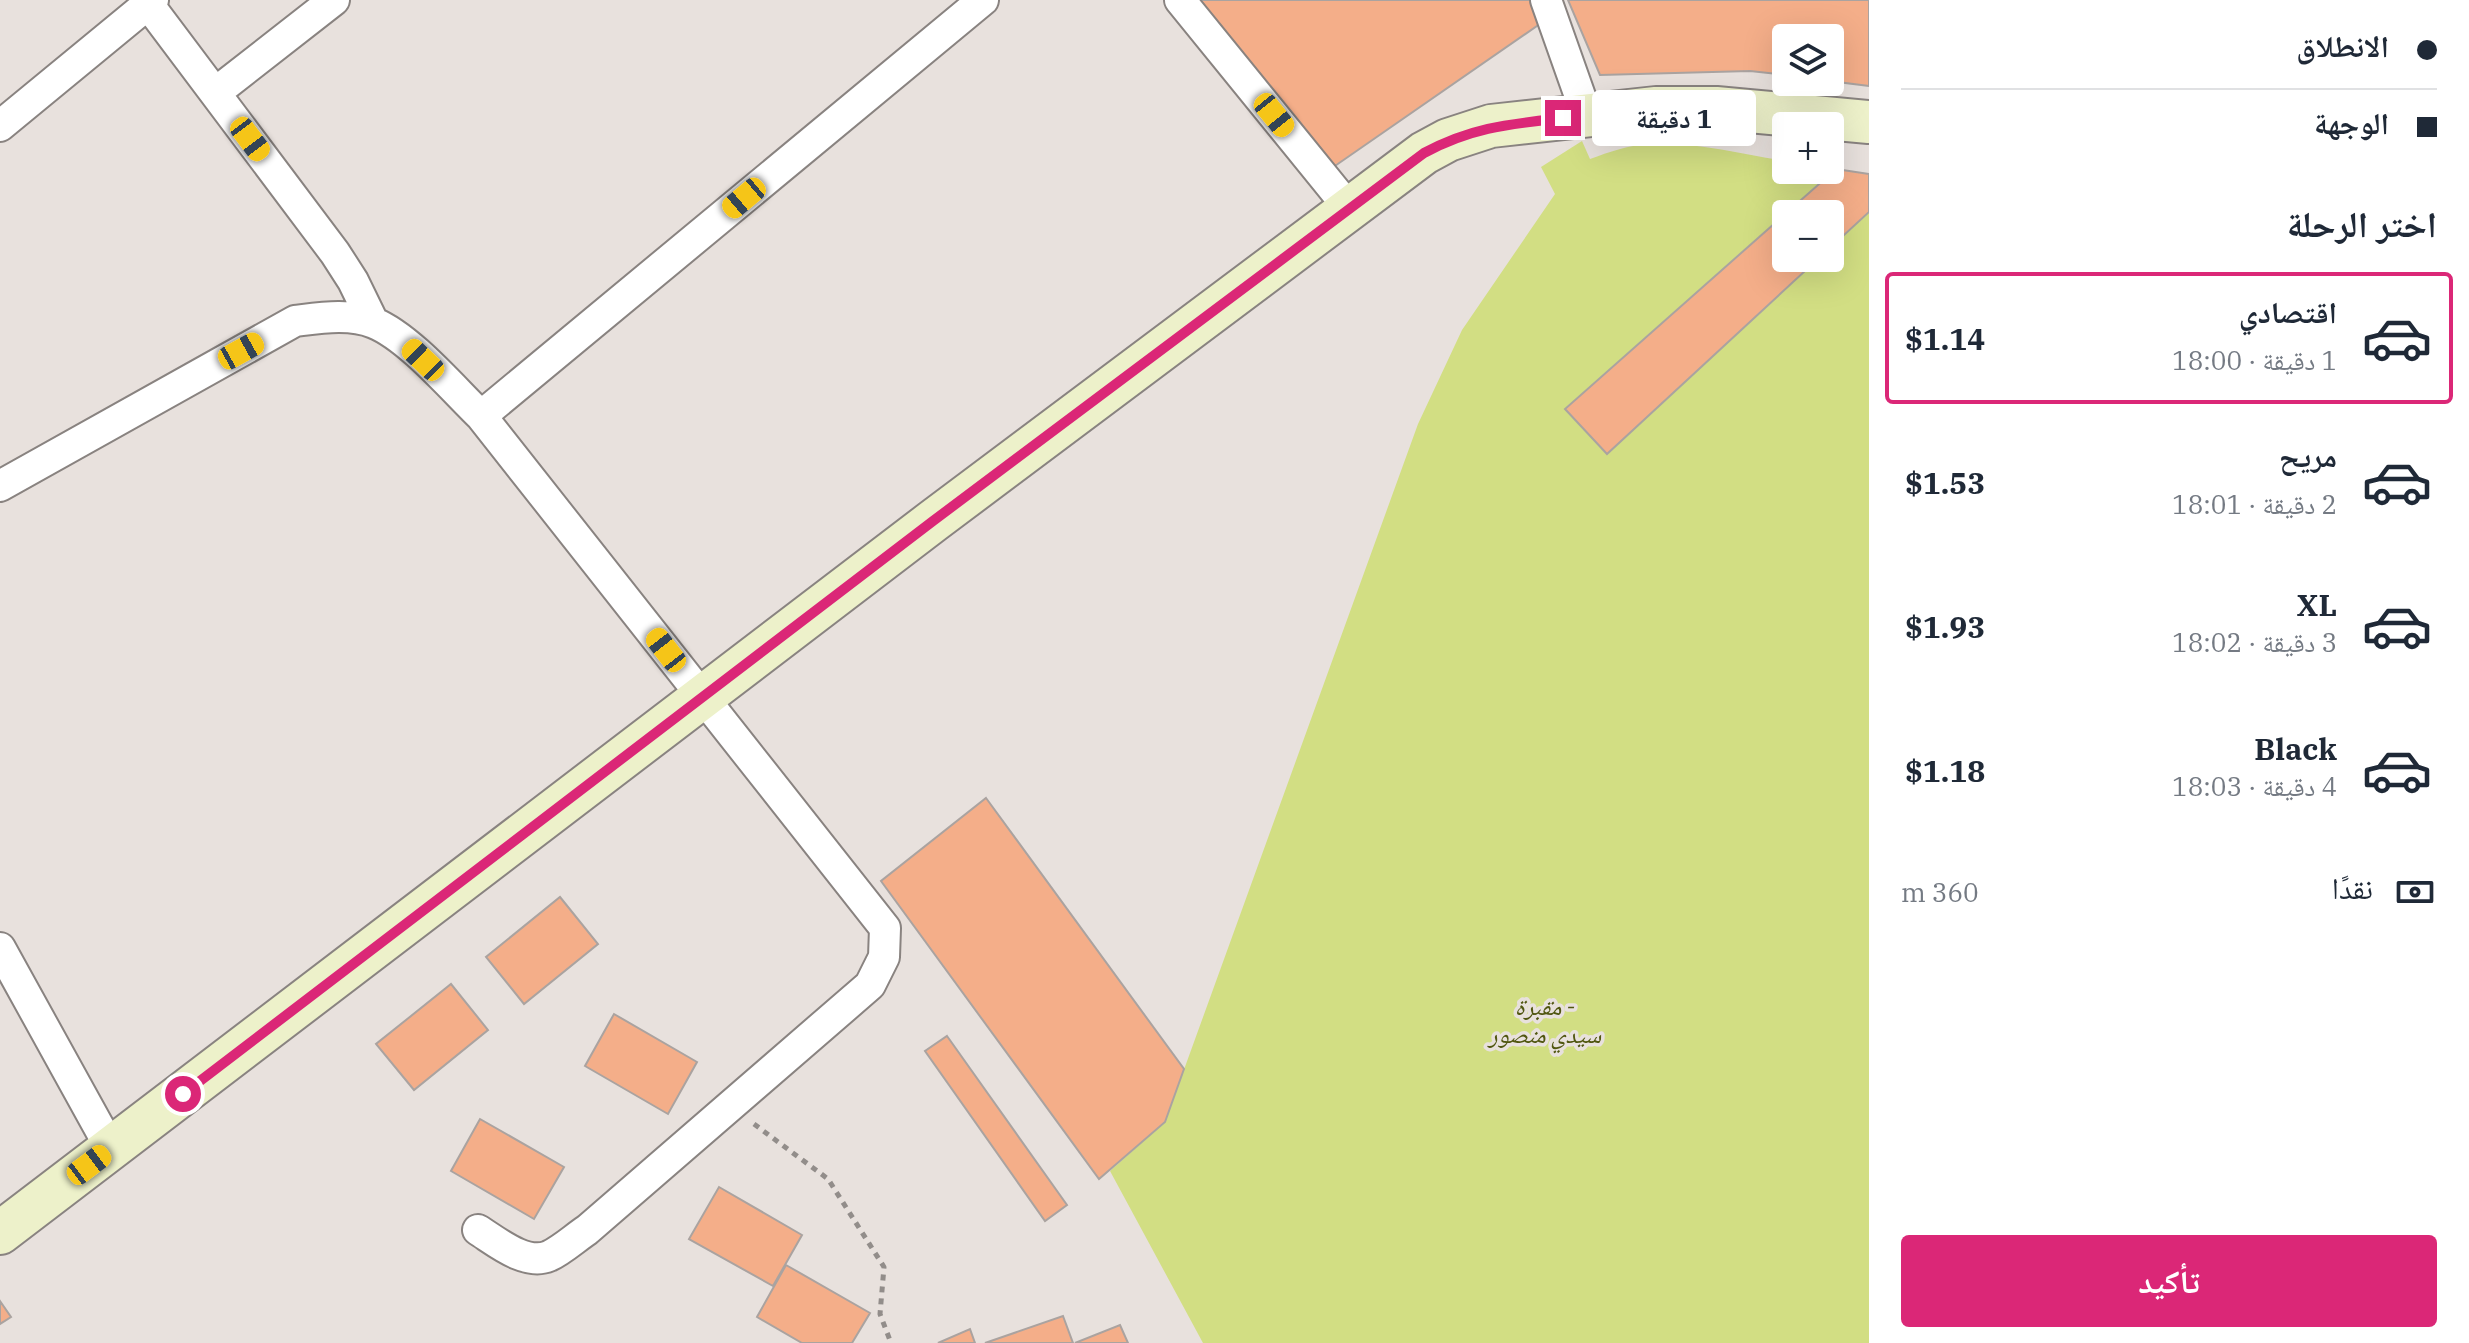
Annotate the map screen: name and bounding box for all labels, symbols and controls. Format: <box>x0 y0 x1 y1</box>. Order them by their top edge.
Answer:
map controls <box>1772 24 1844 272</box>
button: layers <box>1772 24 1844 96</box>
text: الانطلاق <box>2296 26 2389 65</box>
car <box>1250 89 1298 141</box>
callout: 1 دقيقة <box>1591 90 1755 146</box>
route end <box>1545 100 1581 136</box>
text: 1 دقيقة <box>1636 101 1712 135</box>
text: الوجهة <box>2314 103 2389 142</box>
button: + <box>1772 112 1844 184</box>
car <box>226 113 274 165</box>
car <box>718 173 770 223</box>
button: − <box>1772 200 1844 272</box>
text: اختر الرحلة <box>2287 200 2437 247</box>
text: اقتصادي <box>2239 292 2337 331</box>
icon: car <box>2361 302 2433 374</box>
text: $1.14 <box>1905 319 1985 358</box>
car <box>214 329 268 373</box>
car <box>397 335 449 385</box>
text: 1 دقيقة · 18:00 <box>2172 343 2337 377</box>
text: مريح <box>2279 436 2337 475</box>
icon: car <box>2361 446 2433 518</box>
text: $1.53 <box>1905 463 1985 502</box>
text: 2 دقيقة · 18:01 <box>2172 487 2337 521</box>
text: XL <box>2297 585 2337 624</box>
icon: car <box>2361 590 2433 662</box>
text: $1.93 <box>1905 607 1985 646</box>
car <box>642 624 690 676</box>
text: 3 دقيقة · 18:02 <box>2172 625 2337 659</box>
text: Black <box>2254 729 2337 768</box>
icon: car <box>2361 734 2433 806</box>
text: $1.18 <box>1905 751 1985 790</box>
text: 4 دقيقة · 18:03 <box>2172 769 2337 803</box>
text: نقدًا <box>2332 868 2373 907</box>
icon: cash <box>2393 870 2437 914</box>
text: 360 m <box>1901 875 1979 909</box>
park label: مقبرة - سيدي منصور <box>1487 990 1602 1054</box>
route start <box>165 1076 201 1112</box>
car <box>63 1141 115 1189</box>
button: تأكيد <box>1901 1235 2437 1327</box>

